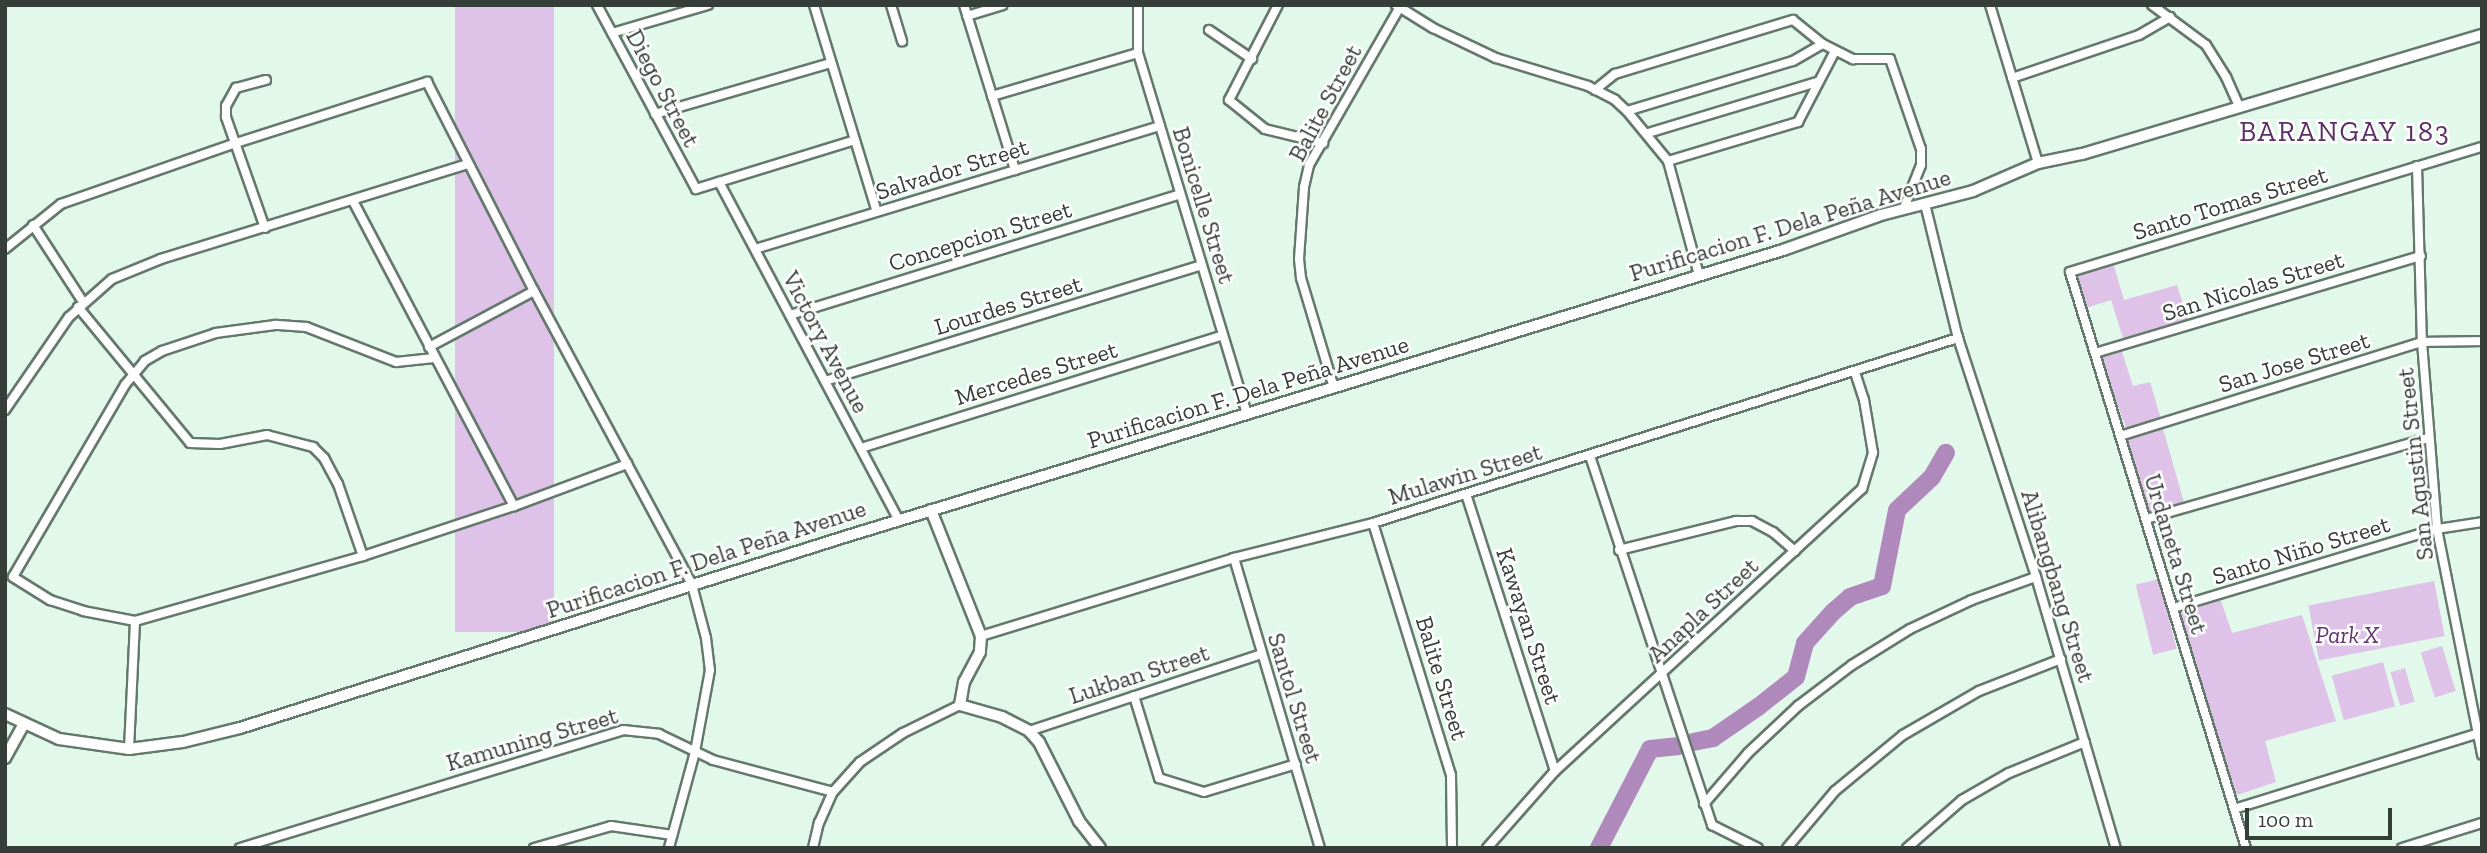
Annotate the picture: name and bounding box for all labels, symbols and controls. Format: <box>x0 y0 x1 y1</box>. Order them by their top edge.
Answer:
street label: Diego Street <box>620 24 706 152</box>
street label: Balite Street <box>1282 40 1368 166</box>
district label: BARANGAY 183 <box>2240 115 2450 149</box>
street label: Bonicelle Street <box>1166 123 1242 287</box>
street label: Salvador Street <box>872 132 1032 206</box>
street label: Santo Tomas Street <box>2129 160 2331 246</box>
street label: Purificacion F. Dela Peña Avenue <box>1626 162 1954 288</box>
street label: Concepcion Street <box>885 194 1075 278</box>
street label: San Nicolas Street <box>2159 245 2347 327</box>
street label: Victory Avenue <box>776 266 876 418</box>
street label: Lourdes Street <box>931 269 1085 341</box>
street label: San Jose Street <box>2215 325 2373 399</box>
street label: Purificacion F. Dela Peña Avenue <box>1084 329 1412 455</box>
street label: Mercedes Street <box>951 335 1121 411</box>
street label: San Agustin Street <box>2391 366 2439 562</box>
street label: Mulawin Street <box>1385 437 1545 511</box>
street label: Urdaneta Street <box>2138 471 2214 637</box>
street label: Alibangbang Street <box>2015 486 2101 686</box>
street label: Purificacion F. Dela Peña Avenue <box>542 494 870 624</box>
street label: Santo Niño Street <box>2209 509 2393 591</box>
street label: Kawayan Street <box>1490 544 1568 708</box>
street label: Anapla Street <box>1642 551 1764 669</box>
street label: Balite Street <box>1410 613 1474 743</box>
park label: Park X <box>2315 621 2379 649</box>
street label: Santol Street <box>1262 630 1328 766</box>
street label: Lukban Street <box>1065 638 1213 710</box>
street label: Kamuning Street <box>443 701 621 777</box>
scale bar <box>2249 794 2396 838</box>
text: 100 m <box>2258 807 2313 832</box>

